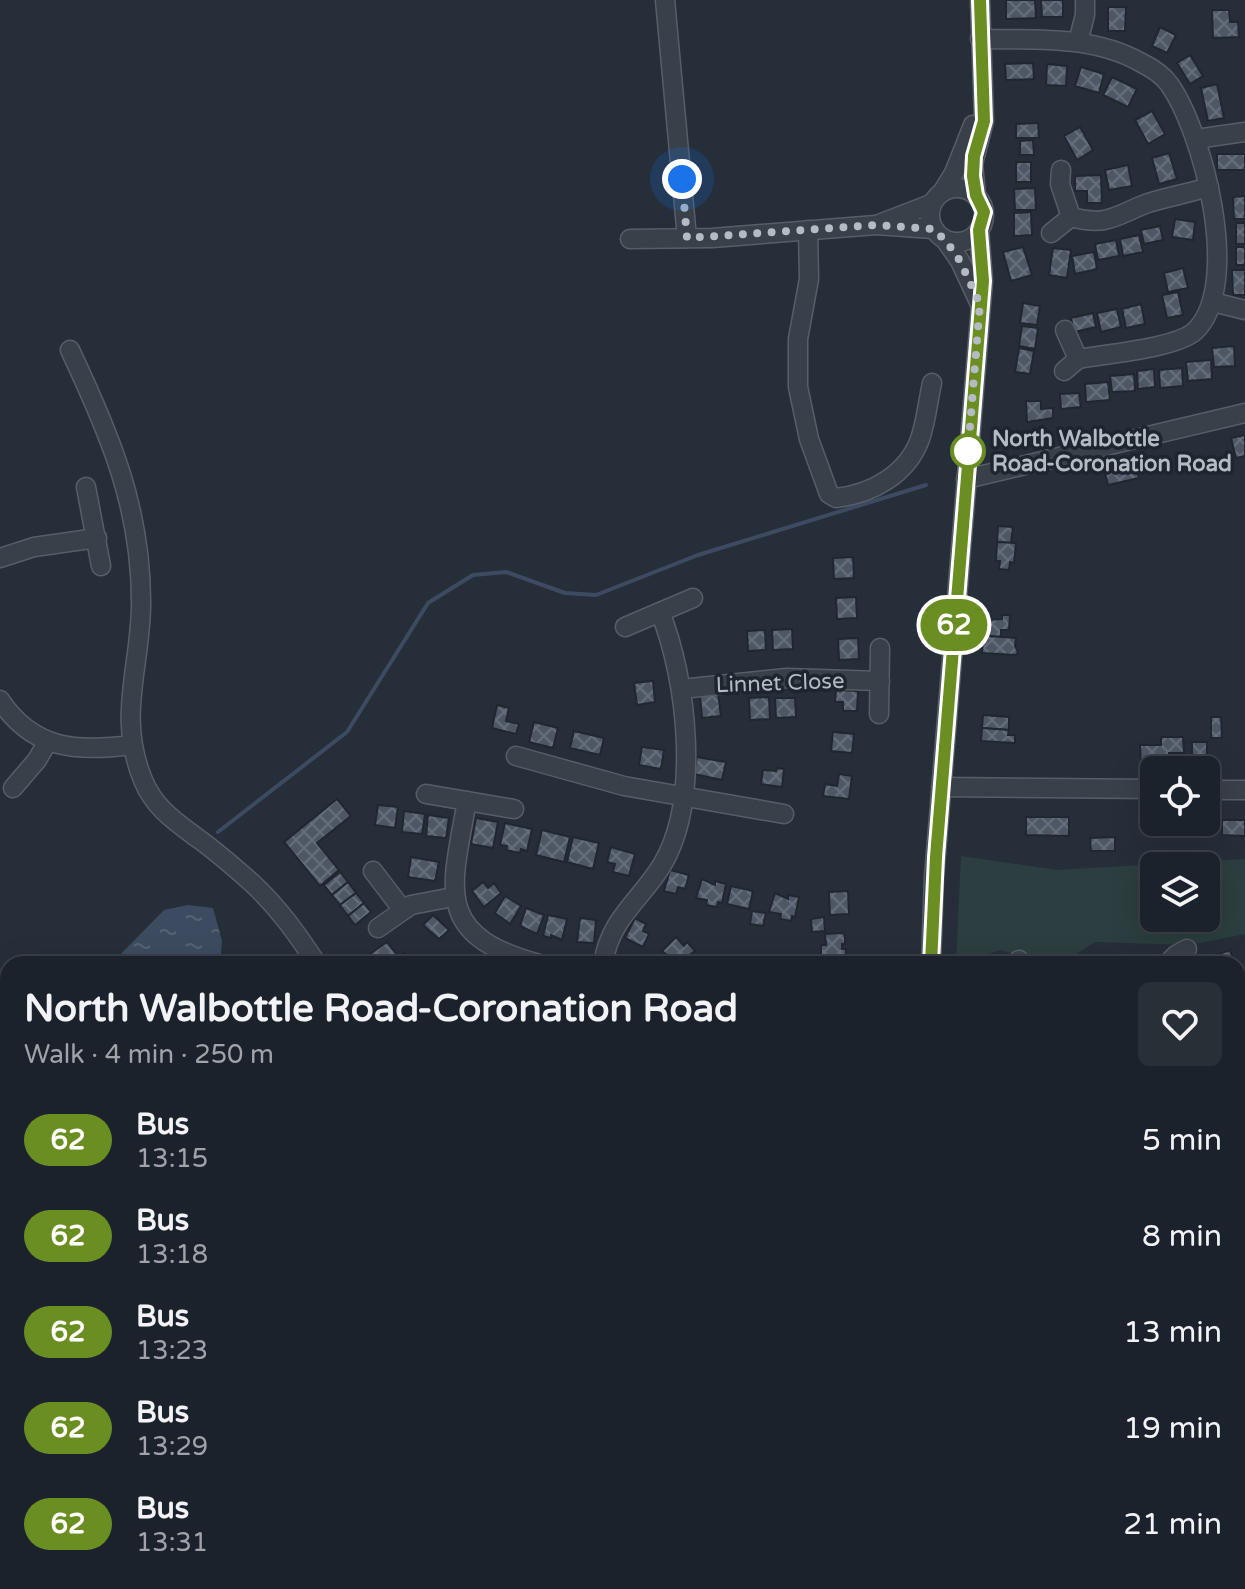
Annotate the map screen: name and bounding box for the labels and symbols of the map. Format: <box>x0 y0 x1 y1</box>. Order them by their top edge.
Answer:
your location <box>662 159 702 199</box>
place label: North Walbottle Road-Coronation Road <box>992 426 1232 477</box>
marker: North Walbottle Road-Coronation Road <box>951 434 985 468</box>
line badge: 62 <box>918 599 990 651</box>
street label: Linnet Close <box>715 668 845 698</box>

